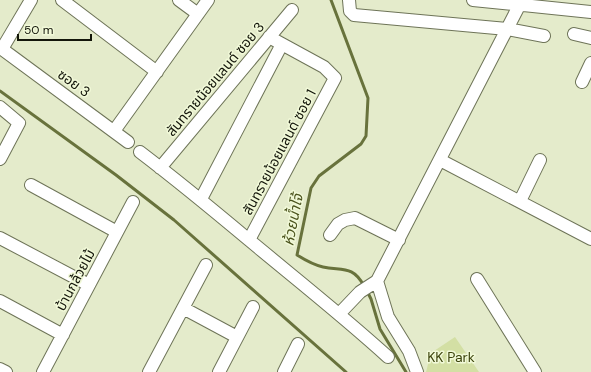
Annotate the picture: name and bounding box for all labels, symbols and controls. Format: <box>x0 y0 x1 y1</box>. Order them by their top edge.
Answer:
scale bar <box>18 16 91 42</box>
street label: สันทรายน้อยแลนด์ ซอย 3 <box>162 18 268 140</box>
text: 50 m <box>24 22 53 38</box>
street label: ซอย 3 <box>54 65 94 101</box>
street label: สันทรายน้อยแลนด์ ซอย 1 <box>238 86 320 218</box>
water label: ห้วยน้ำโจ้ <box>277 190 308 248</box>
street label: บ้านกล้วยไม้ <box>51 246 99 314</box>
park label: KK Park <box>427 348 475 366</box>

